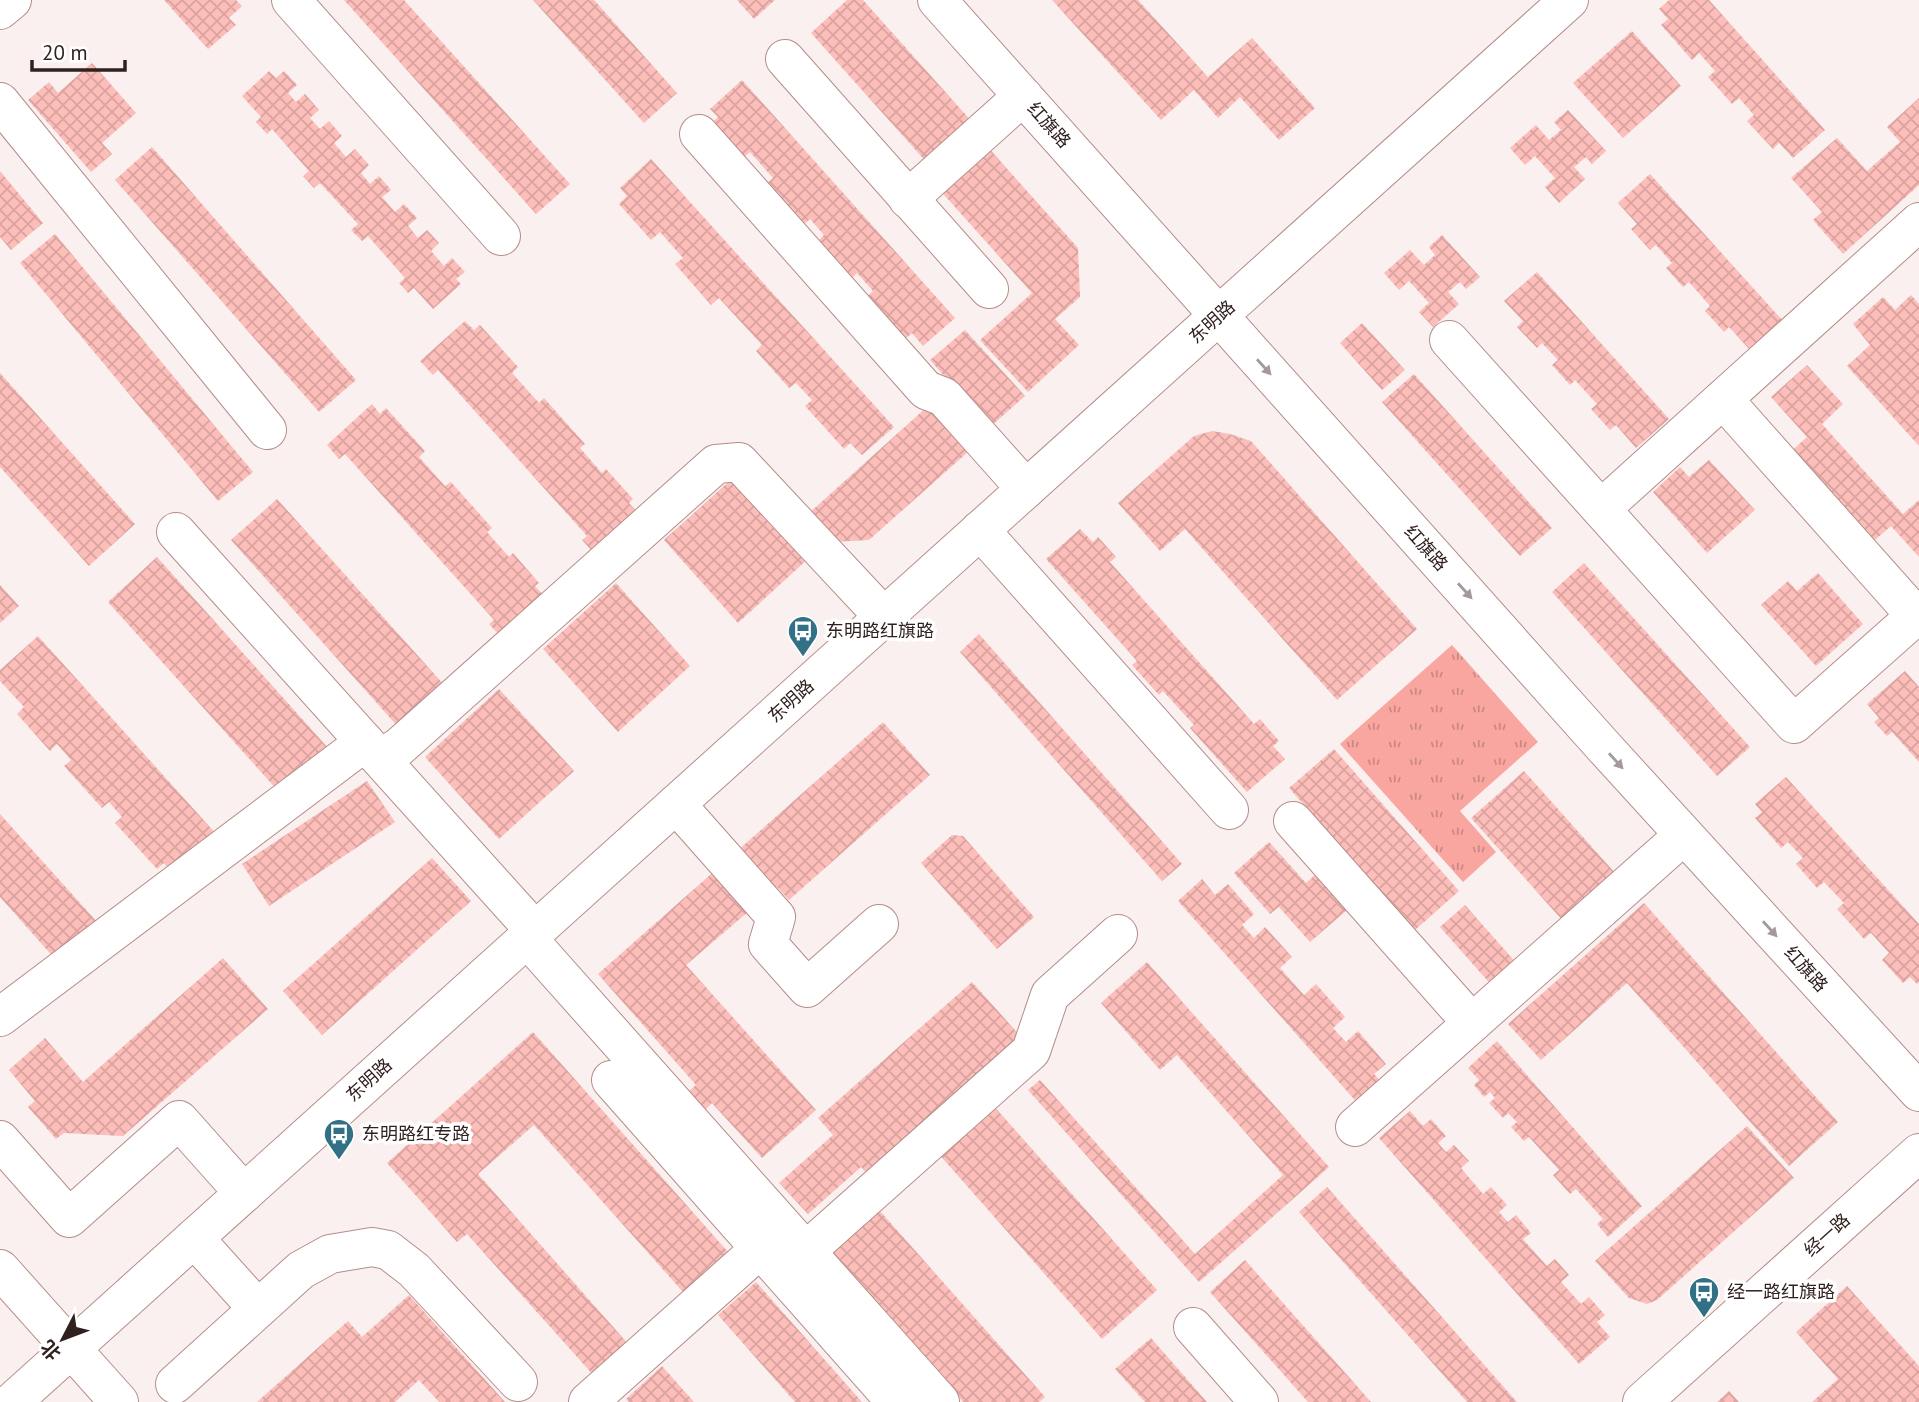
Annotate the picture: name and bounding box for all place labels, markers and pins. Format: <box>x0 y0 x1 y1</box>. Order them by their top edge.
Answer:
bus stop icon: 东明路红旗路 <box>786 614 820 658</box>
place label: 东明路红旗路 <box>826 619 934 642</box>
bus stop icon: 东明路红专路 <box>322 1117 356 1161</box>
place label: 东明路红专路 <box>362 1122 470 1145</box>
bus stop icon: 经一路红旗路 <box>1687 1275 1721 1319</box>
place label: 经一路红旗路 <box>1727 1280 1835 1303</box>

